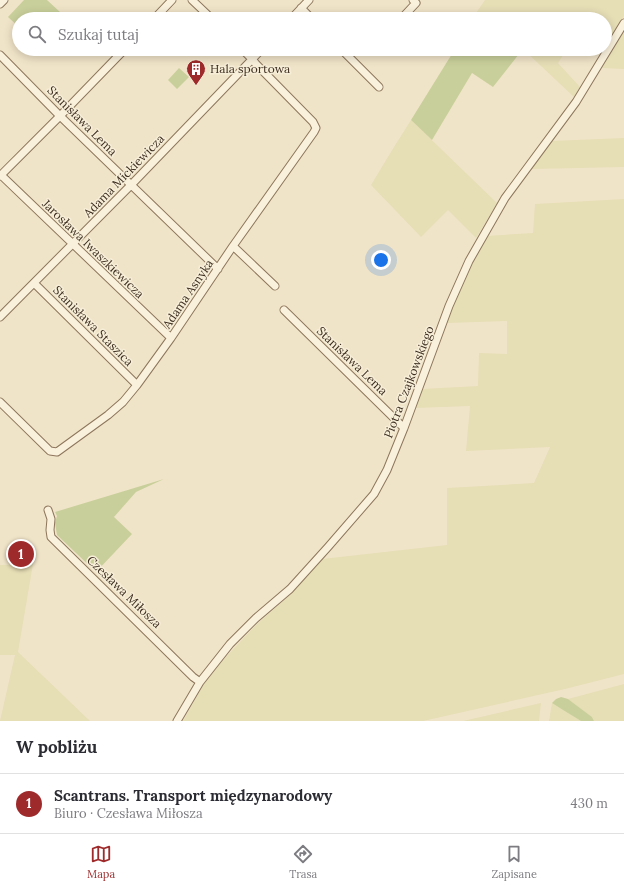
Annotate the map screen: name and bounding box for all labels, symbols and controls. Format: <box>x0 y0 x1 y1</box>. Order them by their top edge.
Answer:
search box <box>12 12 612 56</box>
icon: search <box>26 23 48 45</box>
text: Szukaj tutaj <box>58 25 139 44</box>
building icon: Hala sportowa <box>185 58 207 86</box>
place label: Hala sportowa <box>210 61 290 76</box>
street label: Stanisława Lema <box>44 83 120 159</box>
street label: Adama Mickiewicza <box>79 131 167 221</box>
street label: Jarosława Iwaszkiewicza <box>39 195 147 301</box>
your location <box>371 250 391 270</box>
street label: Adama Asnyka <box>158 256 216 332</box>
street label: Stanisława Staszica <box>50 282 137 369</box>
street label: Stanisława Lema <box>314 323 391 398</box>
street label: Piotra Czajkowskiego <box>380 324 437 440</box>
pin: 1 <box>8 539 34 569</box>
street label: Czesława Miłosza <box>84 552 165 631</box>
text: W pobliżu <box>16 736 97 758</box>
text: Scantrans. Transport międzynarodowy <box>54 786 332 805</box>
text: 1 <box>26 795 32 812</box>
text: 430 m <box>571 795 608 812</box>
text: Biuro · Czesława Miłosza <box>54 805 203 822</box>
tab: Mapa <box>87 843 115 881</box>
tab: Trasa <box>289 843 317 881</box>
tab: Zapisane <box>491 843 537 881</box>

